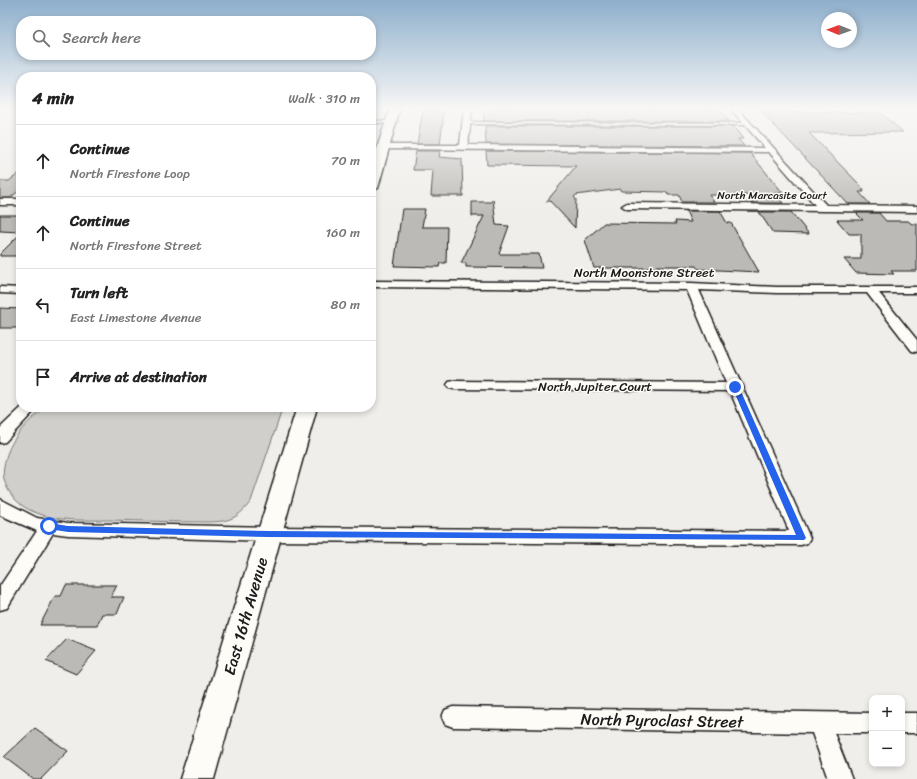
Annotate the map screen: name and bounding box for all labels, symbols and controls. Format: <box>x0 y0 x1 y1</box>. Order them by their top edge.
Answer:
north arrow <box>821 12 857 48</box>
search box <box>16 16 376 60</box>
text: Search here <box>62 25 141 51</box>
icon: search <box>30 27 52 49</box>
text: 4 min <box>32 83 74 113</box>
text: Walk · 310 m <box>288 87 360 110</box>
text: Continue <box>70 136 130 162</box>
text: 70 m <box>331 149 360 172</box>
icon: ahead <box>32 150 54 172</box>
text: North Firestone Loop <box>70 162 190 185</box>
street label: North Marcasite Court <box>717 186 827 205</box>
text: Continue <box>70 208 130 234</box>
text: 160 m <box>325 221 360 244</box>
icon: ahead <box>32 222 54 244</box>
text: North Firestone Street <box>70 234 202 257</box>
street label: North Moonstone Street <box>574 261 715 284</box>
text: Turn left <box>70 280 128 306</box>
text: 80 m <box>331 293 360 316</box>
icon: left <box>32 294 54 316</box>
text: East Limestone Avenue <box>70 306 202 329</box>
text: Arrive at destination <box>70 364 207 390</box>
icon: arrive <box>32 366 54 388</box>
street label: North Jupiter Court <box>538 375 652 398</box>
route end <box>726 378 744 396</box>
route start <box>40 517 58 535</box>
street label: East 16th Avenue <box>215 553 276 679</box>
map controls <box>869 695 905 767</box>
button: + <box>869 695 905 731</box>
street label: North Pyroclast Street <box>580 705 744 736</box>
button: − <box>869 731 905 767</box>

